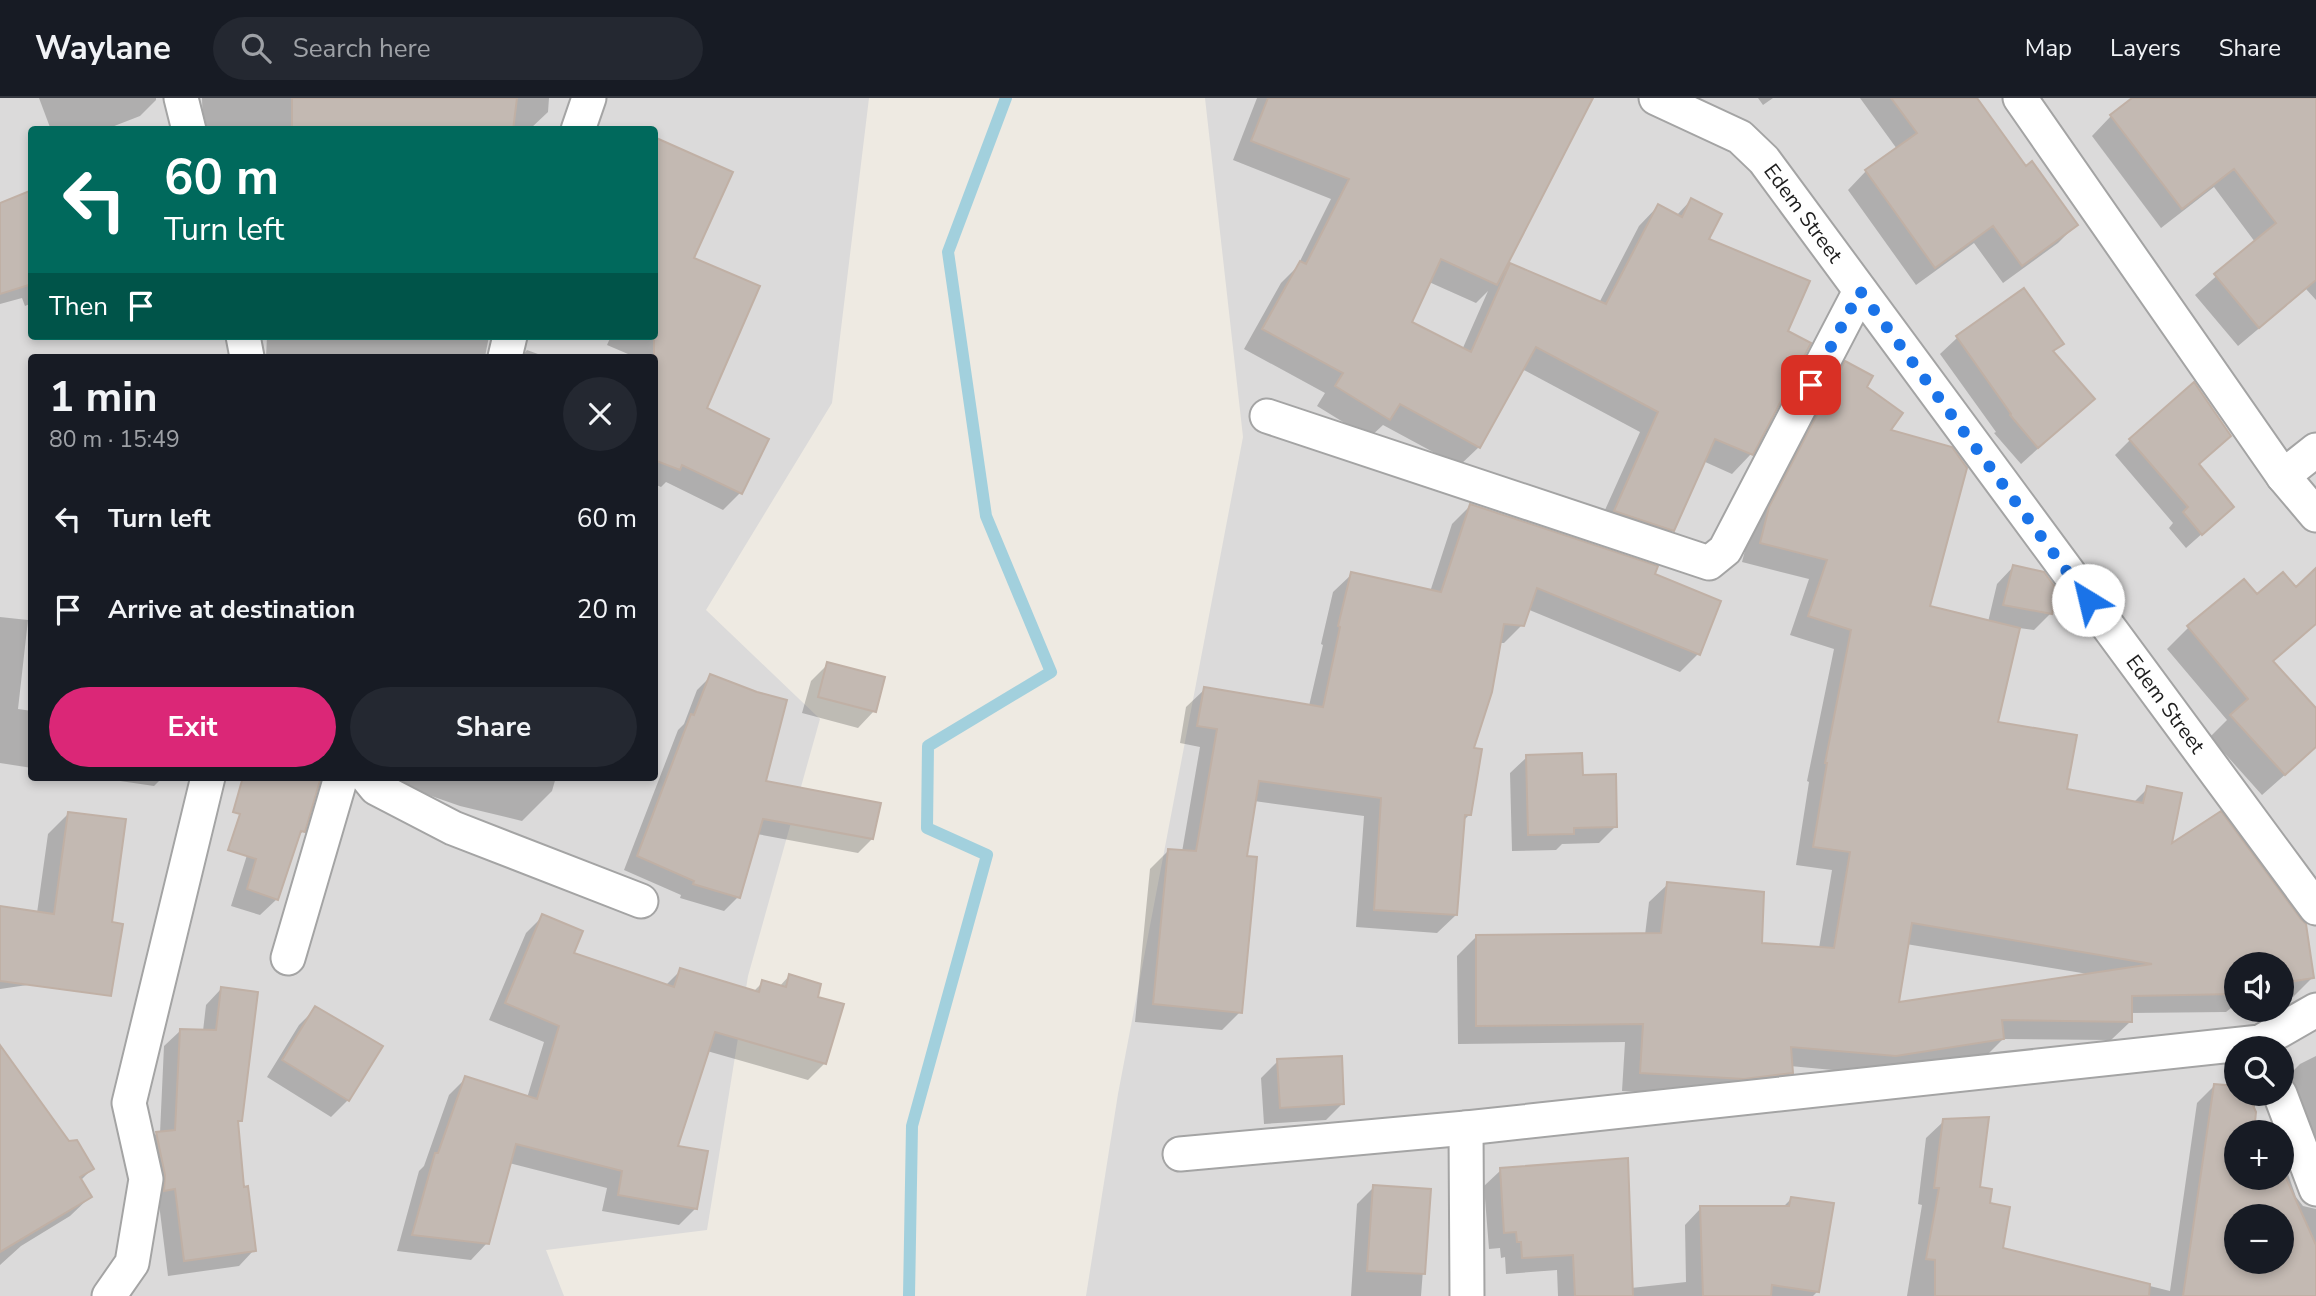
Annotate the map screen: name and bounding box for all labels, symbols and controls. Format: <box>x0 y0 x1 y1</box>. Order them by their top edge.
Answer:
search box <box>213 17 703 80</box>
text: Waylane <box>35 26 171 71</box>
icon: search <box>237 29 275 67</box>
text: Search here <box>293 31 431 66</box>
text: Map <box>2025 32 2072 64</box>
text: Layers <box>2110 32 2181 64</box>
text: Share <box>2219 32 2281 64</box>
text: 60 m <box>164 144 279 211</box>
icon: left <box>49 154 140 245</box>
street label: Edem Street <box>1757 158 1849 269</box>
text: Turn left <box>164 208 284 251</box>
icon: arrive <box>122 287 160 325</box>
text: Then <box>49 289 108 324</box>
pin <box>1781 355 1841 415</box>
icon: arrive <box>1792 366 1830 404</box>
text: 1 min <box>49 369 158 426</box>
button: close <box>563 377 637 451</box>
text: 80 m · 15:49 <box>49 424 180 455</box>
icon: left <box>49 500 87 538</box>
text: Turn left <box>108 501 211 536</box>
text: 60 m <box>577 501 637 536</box>
position arrow <box>2051 563 2125 637</box>
icon: arrive <box>49 591 87 629</box>
text: Arrive at destination <box>108 592 355 627</box>
text: 20 m <box>577 592 637 627</box>
street label: Edem Street <box>2120 649 2212 760</box>
button: Exit <box>49 687 336 767</box>
button: Share <box>350 687 637 767</box>
map controls <box>2224 952 2294 1274</box>
button: sound <box>2224 952 2294 1022</box>
button: search <box>2224 1036 2294 1106</box>
button: + <box>2224 1120 2294 1190</box>
button: − <box>2224 1204 2294 1274</box>

